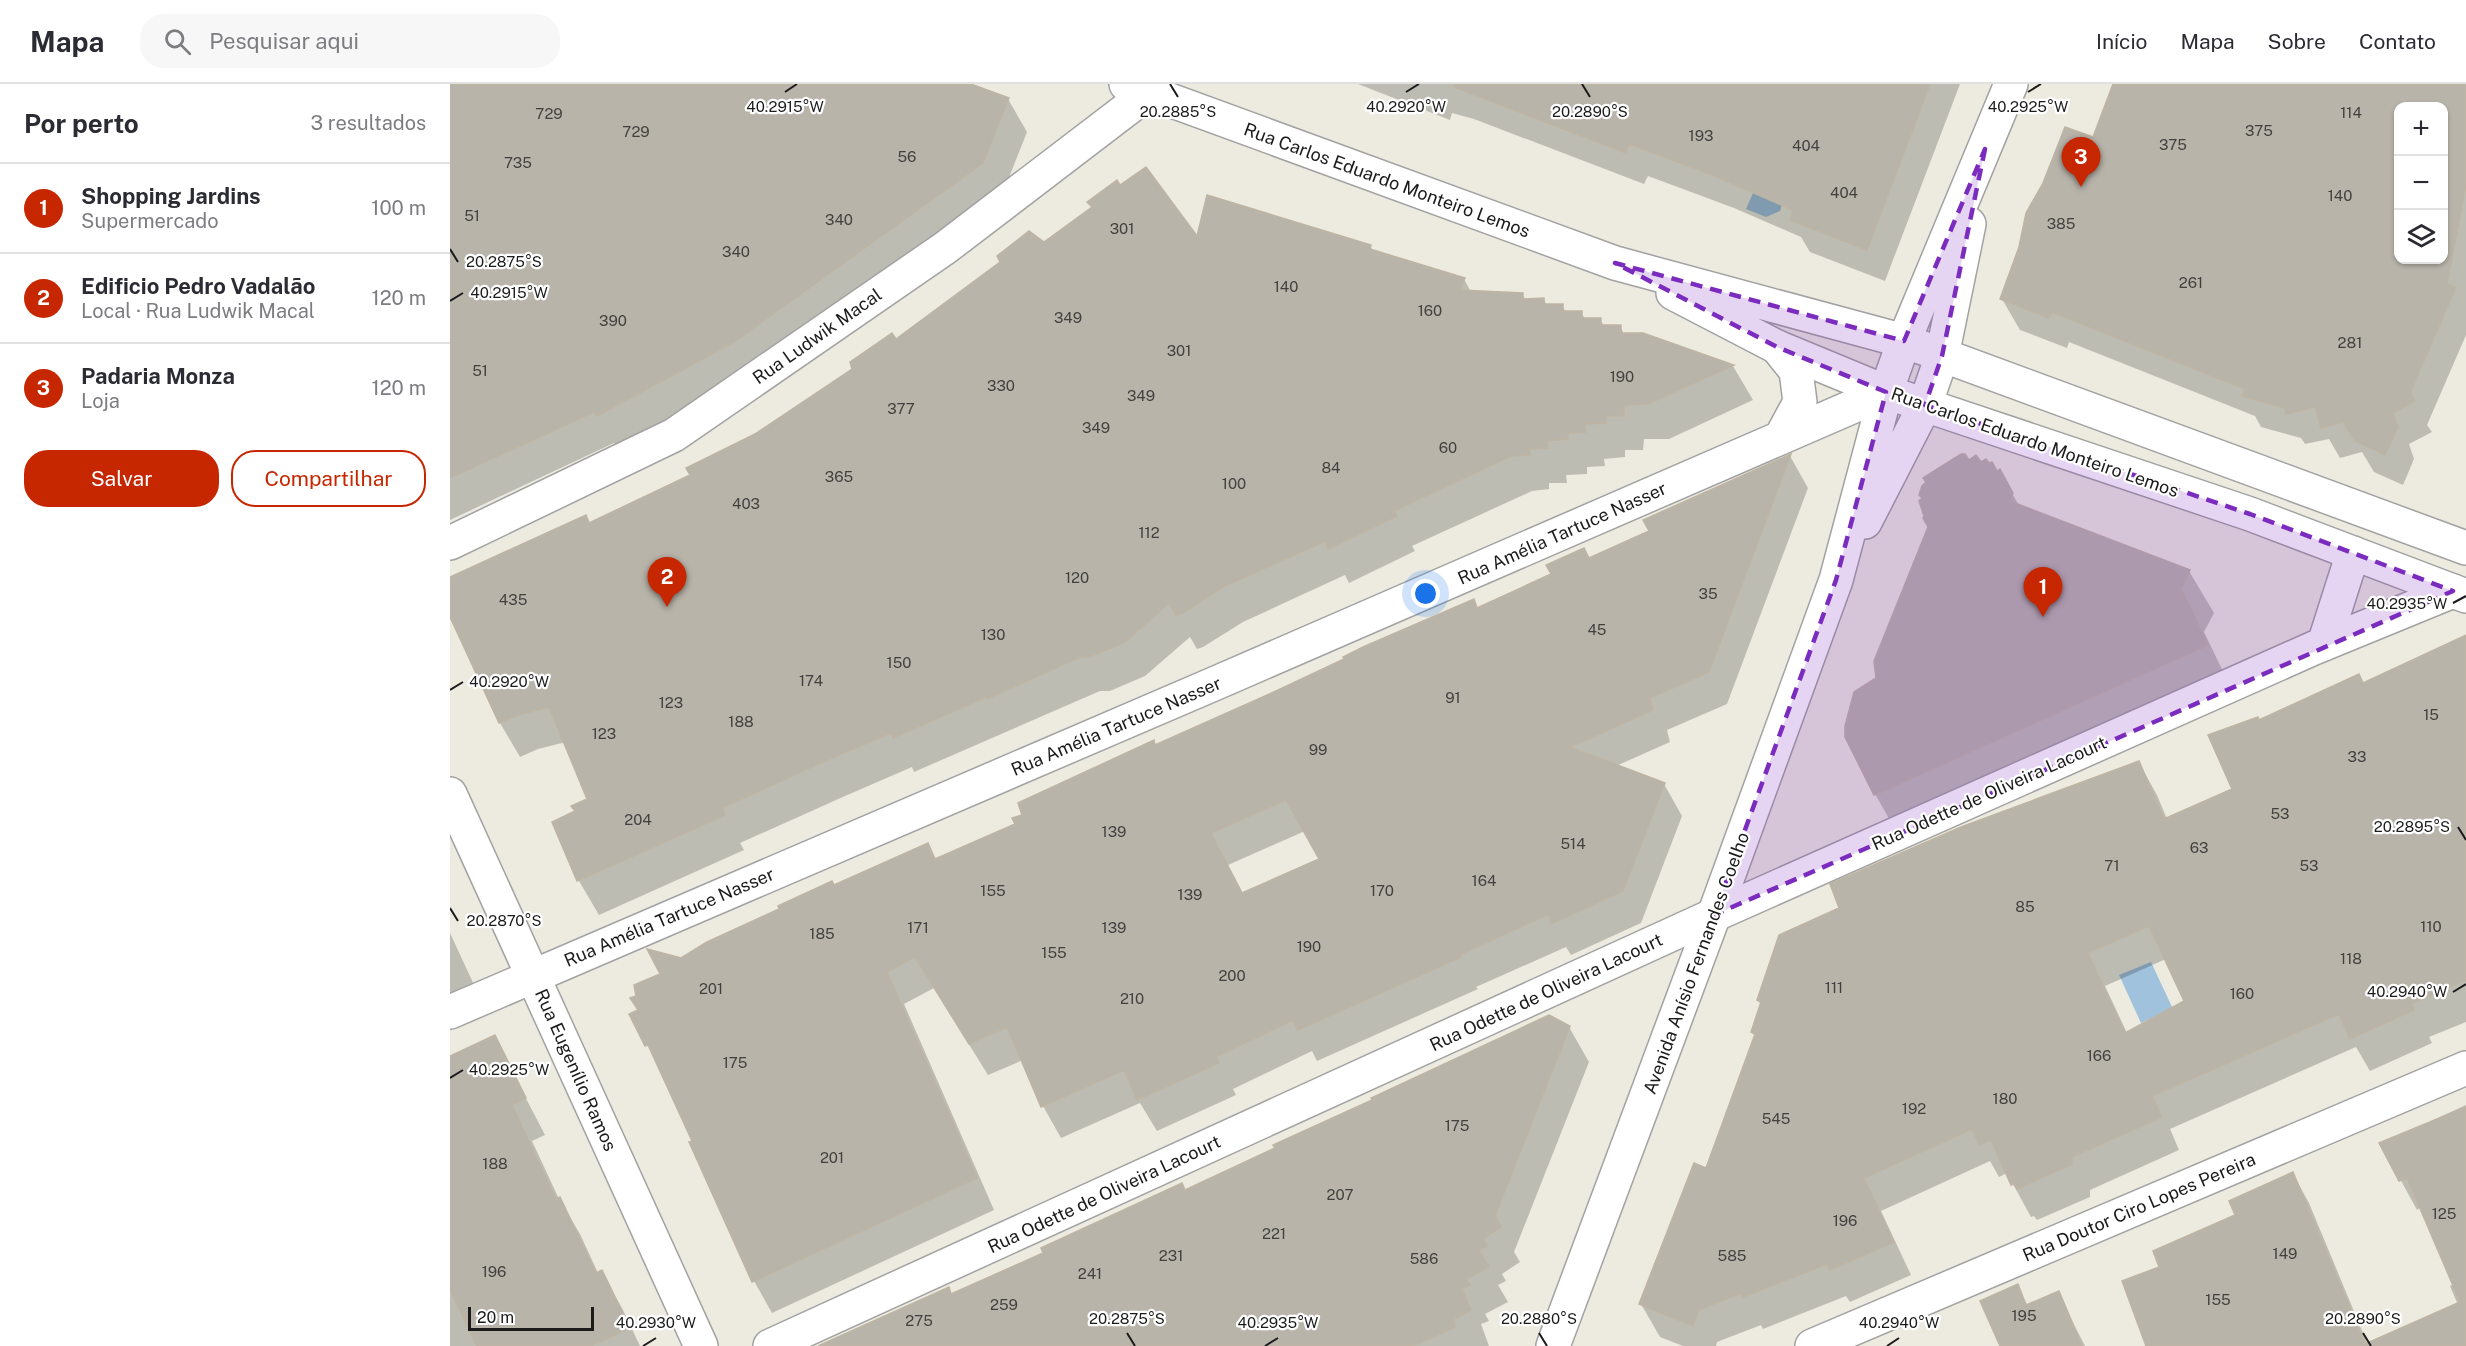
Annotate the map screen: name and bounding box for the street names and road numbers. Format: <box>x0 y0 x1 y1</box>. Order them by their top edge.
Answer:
street label: Rua Carlos Eduardo Monteiro Lemos <box>1241 118 1533 242</box>
street label: Rua Ludwik Macal <box>749 284 885 388</box>
street label: Rua Carlos Eduardo Monteiro Lemos <box>1888 383 2182 501</box>
street label: Rua Amélia Tartuce Nasser <box>1454 477 1670 589</box>
street label: Rua Amélia Tartuce Nasser <box>1008 672 1224 780</box>
street label: Rua Odette de Oliveira Lacourt <box>1868 732 2110 854</box>
street label: Avenida Anísio Fernandes Coelho <box>1639 829 1753 1097</box>
street label: Rua Amélia Tartuce Nasser <box>561 863 777 971</box>
street label: Rua Odette de Oliveira Lacourt <box>1426 929 1666 1055</box>
street label: Rua Eugenílio Ramos <box>531 986 621 1154</box>
street label: Rua Odette de Oliveira Lacourt <box>984 1131 1224 1257</box>
street label: Rua Doutor Ciro Lopes Pereira <box>2019 1148 2259 1266</box>

